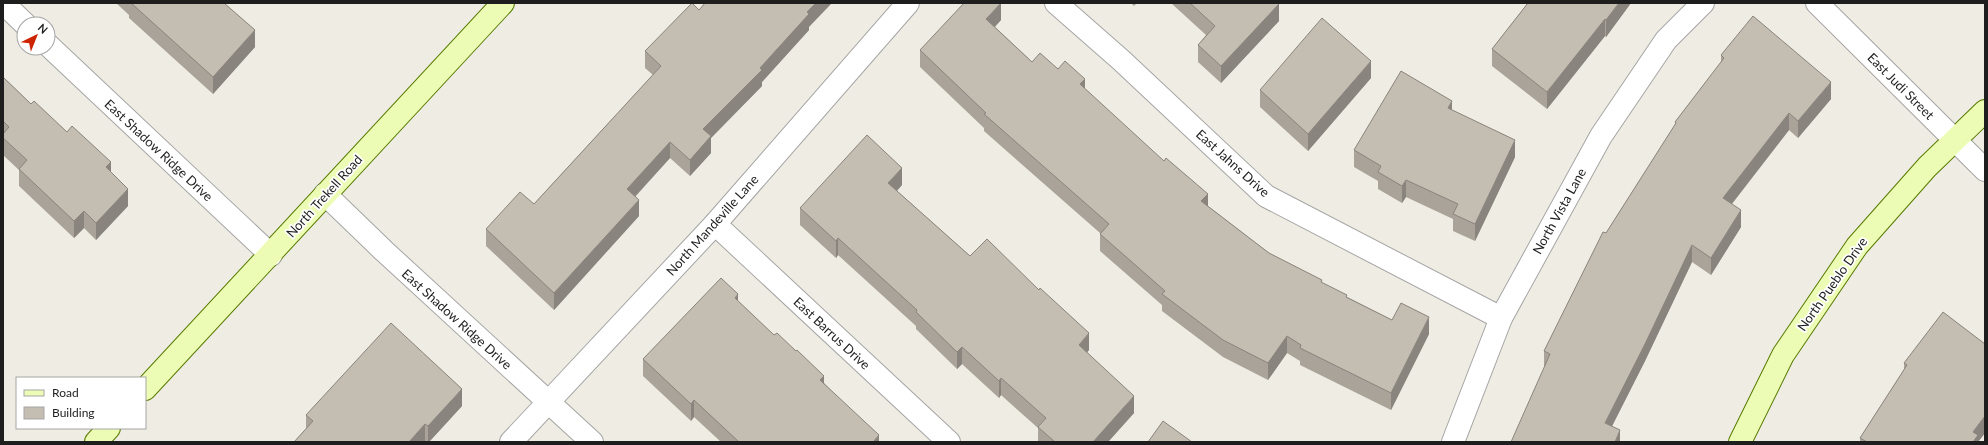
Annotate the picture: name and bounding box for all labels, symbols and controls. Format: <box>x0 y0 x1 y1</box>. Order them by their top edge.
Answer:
north arrow <box>16 16 56 56</box>
text: N <box>36 21 51 36</box>
street label: East Judi Street <box>1864 49 1938 123</box>
street label: East Shadow Ridge Drive <box>102 96 217 204</box>
street label: East Jahns Drive <box>1193 126 1273 200</box>
street label: North Trekell Road <box>283 151 365 241</box>
street label: North Vista Lane <box>1529 165 1589 257</box>
street label: North Mandeville Lane <box>663 171 762 279</box>
street label: North Pueblo Drive <box>1794 234 1870 334</box>
street label: East Shadow Ridge Drive <box>399 265 515 373</box>
street label: East Barrus Drive <box>790 293 874 373</box>
legend <box>16 377 146 429</box>
text: Road <box>52 385 79 400</box>
text: Building <box>52 405 95 420</box>

